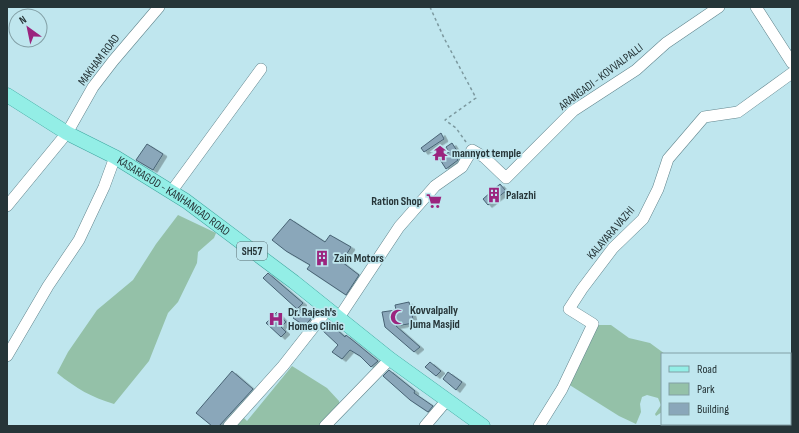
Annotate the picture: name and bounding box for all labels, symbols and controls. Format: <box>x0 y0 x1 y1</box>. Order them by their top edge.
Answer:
north arrow <box>8 8 48 48</box>
text: N <box>17 13 29 27</box>
street label: MAKHAM ROAD <box>75 31 123 89</box>
street label: ARANGADI - KOVVALPALLI <box>555 40 646 114</box>
temple icon: mannyot temple <box>431 144 449 162</box>
place label: mannyot temple <box>452 146 521 161</box>
street label: KASARAGOD - KANHANGAD ROAD <box>114 153 233 239</box>
building icon: Palazhi <box>485 186 503 204</box>
place label: Palazhi <box>506 188 536 203</box>
supermarket icon: Ration Shop <box>425 192 443 210</box>
place label: Ration Shop <box>371 194 422 209</box>
street label: KALAYARA VAZHI <box>584 203 638 263</box>
road number: SH57 <box>237 242 267 260</box>
building icon: Zain Motors <box>313 249 331 267</box>
place label: Zain Motors <box>334 251 384 266</box>
place label: Kovvalpally Juma Masjid <box>409 303 460 332</box>
place label: Dr. Rajesh's Homeo Clinic <box>288 305 344 334</box>
mosque icon: Kovvalpally Juma Masjid <box>389 308 407 326</box>
hospital icon: Dr. Rajesh's Homeo Clinic <box>267 310 285 328</box>
legend <box>661 353 791 425</box>
text: Road <box>697 362 717 377</box>
text: Park <box>697 382 715 397</box>
text: Building <box>697 402 729 417</box>

